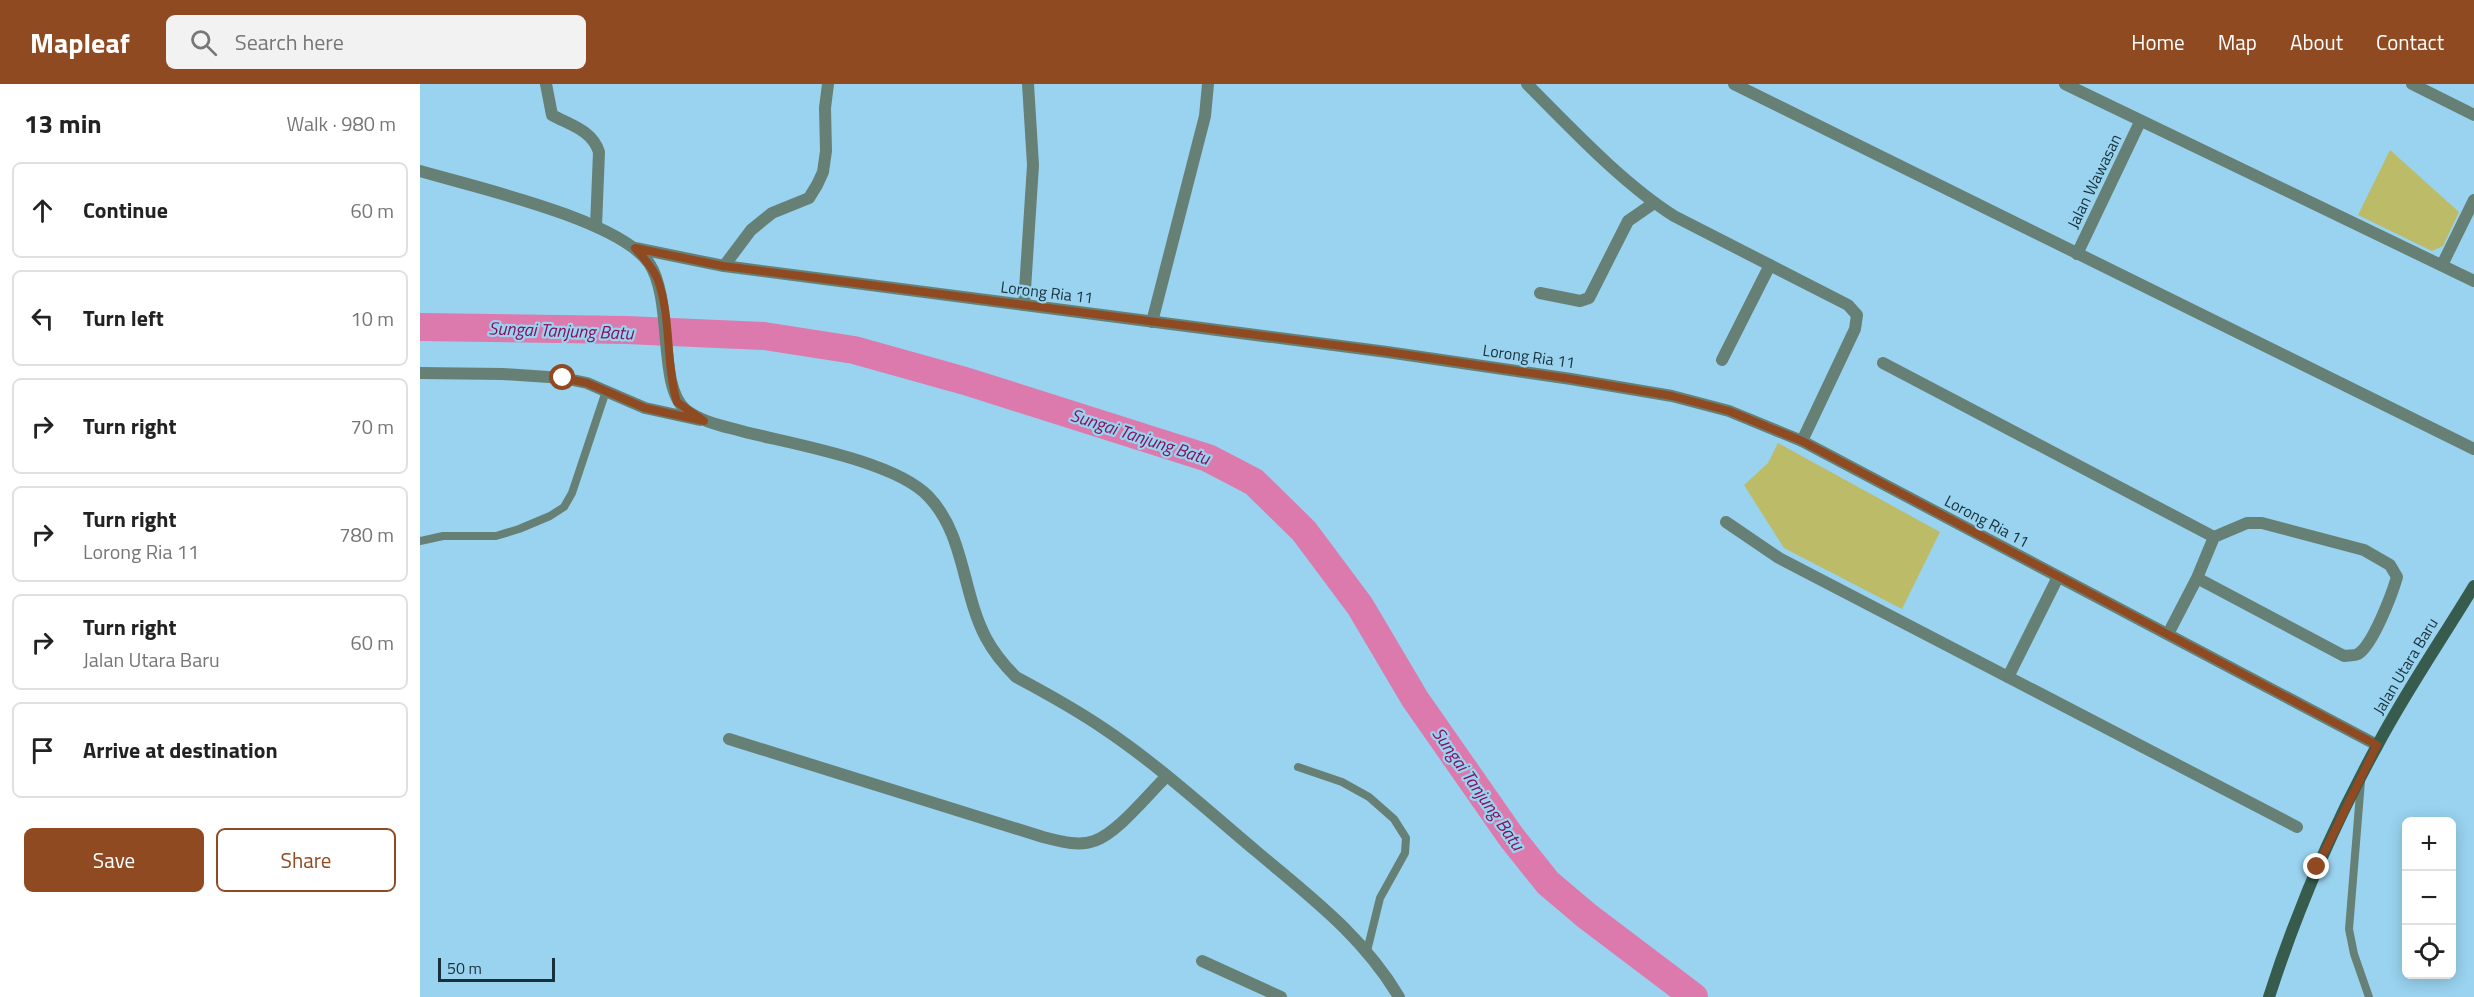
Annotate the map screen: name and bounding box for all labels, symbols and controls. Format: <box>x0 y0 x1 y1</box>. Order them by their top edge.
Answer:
search box <box>166 15 586 69</box>
text: Mapleaf <box>30 21 130 64</box>
text: Search here <box>235 25 344 59</box>
icon: search <box>187 26 220 59</box>
text: Home <box>2131 26 2185 58</box>
text: Map <box>2218 26 2257 58</box>
text: About <box>2290 26 2343 58</box>
text: Contact <box>2376 26 2444 58</box>
text: 13 min <box>24 104 102 143</box>
text: Walk · 980 m <box>287 108 396 139</box>
street label: Jalan Wawasan <box>2061 130 2127 232</box>
text: Continue <box>83 193 168 227</box>
icon: ahead <box>26 194 59 227</box>
text: 60 m <box>350 195 394 226</box>
street label: Lorong Ria 11 <box>999 274 1095 310</box>
text: Turn left <box>83 301 164 335</box>
icon: left <box>26 302 59 335</box>
text: 10 m <box>350 303 394 334</box>
water label: Sungai Tanjung Batu <box>488 314 635 347</box>
street label: Lorong Ria 11 <box>1481 338 1577 374</box>
route start <box>549 364 575 390</box>
water label: Sungai Tanjung Batu <box>1067 401 1214 472</box>
text: Turn right <box>83 409 177 443</box>
icon: right <box>26 410 59 443</box>
text: 70 m <box>350 411 394 442</box>
street label: Lorong Ria 11 <box>1940 489 2034 553</box>
text: Turn right <box>83 502 177 536</box>
icon: right <box>26 518 59 551</box>
text: 780 m <box>339 519 394 550</box>
text: Lorong Ria 11 <box>83 536 199 567</box>
text: Turn right <box>83 610 177 644</box>
street label: Jalan Utara Baru <box>2367 613 2443 719</box>
icon: right <box>26 626 59 659</box>
text: 60 m <box>350 627 394 658</box>
text: Jalan Utara Baru <box>83 644 220 675</box>
water label: Sungai Tanjung Batu <box>1426 722 1532 857</box>
text: Arrive at destination <box>83 733 278 767</box>
icon: arrive <box>26 734 59 767</box>
map controls <box>2402 817 2456 979</box>
button: + <box>2402 817 2456 871</box>
button: Save <box>24 828 204 892</box>
button: Share <box>216 828 396 892</box>
route end <box>2303 853 2329 879</box>
button: − <box>2402 871 2456 925</box>
button: locate <box>2402 925 2456 979</box>
scale bar <box>438 955 555 982</box>
text: 50 m <box>447 956 482 980</box>

